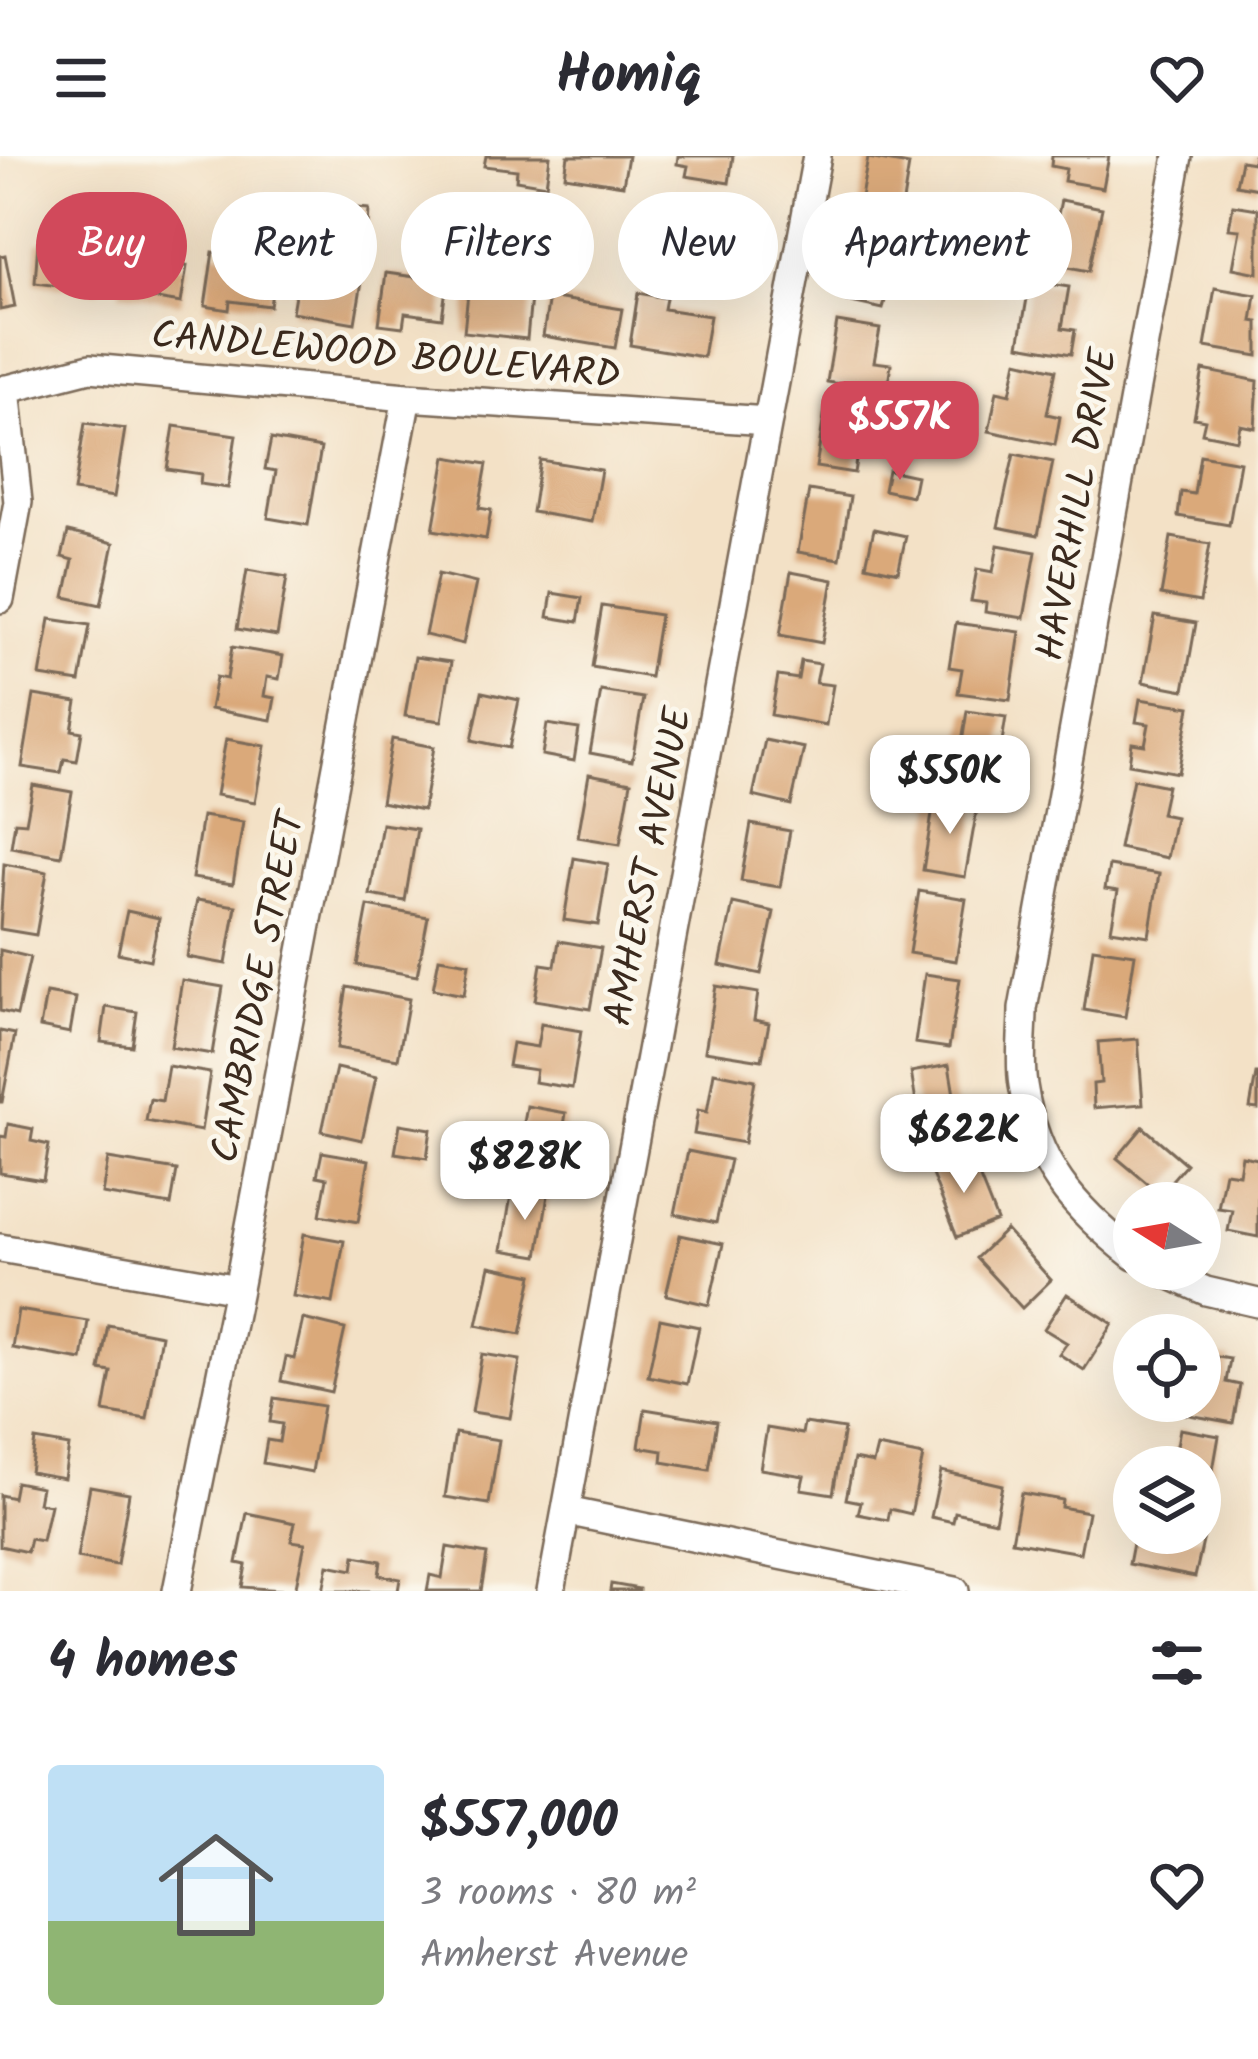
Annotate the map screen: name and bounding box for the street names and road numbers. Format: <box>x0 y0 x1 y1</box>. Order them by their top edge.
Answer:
street label: CANDLEWOOD BOULEVARD <box>149 306 623 408</box>
street label: HAVERHILL DRIVE <box>1021 342 1137 666</box>
street label: AMHERST AVENUE <box>589 701 711 1031</box>
street label: CAMBRIDGE STREET <box>196 804 325 1168</box>

